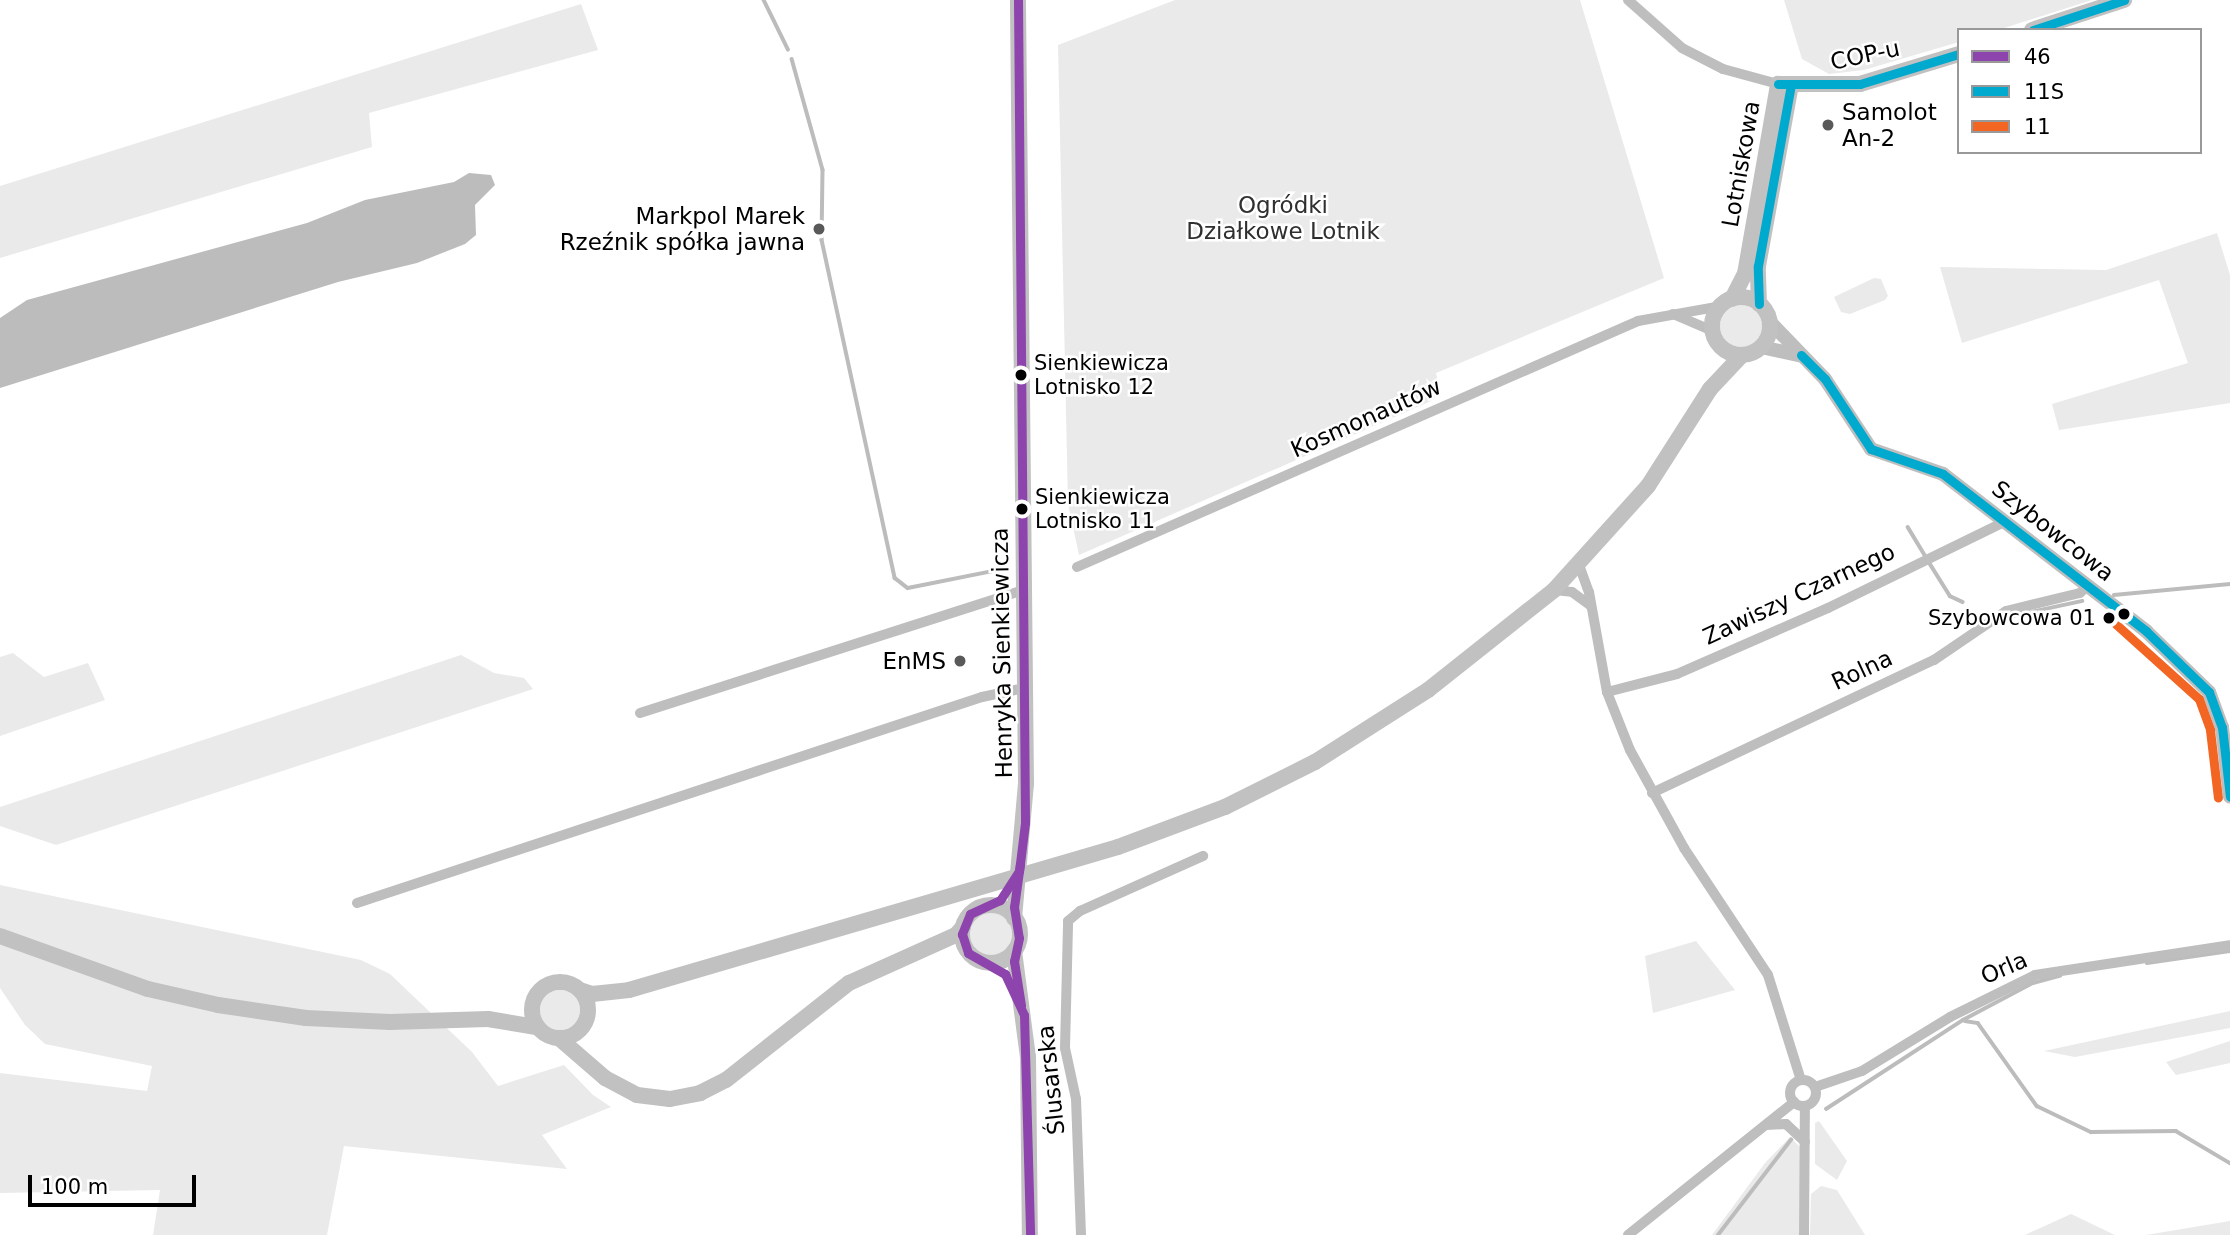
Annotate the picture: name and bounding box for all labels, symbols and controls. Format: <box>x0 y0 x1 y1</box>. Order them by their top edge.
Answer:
legend <box>1957 28 2202 154</box>
street label: COP-u <box>1828 34 1902 76</box>
text: 46 <box>2024 45 2051 69</box>
text: 11S <box>2024 80 2064 104</box>
place label: Samolot An-2 <box>1842 98 1937 152</box>
street label: Lotniskowa <box>1716 99 1766 229</box>
text: 11 <box>2024 115 2051 139</box>
marker: Samolot An-2 <box>1820 117 1836 133</box>
park label: Ogródki Działkowe Lotnik <box>1186 191 1380 245</box>
place label: Markpol Marek Rzeźnik spółka jawna <box>560 202 805 256</box>
marker: Markpol Marek Rzeźnik spółka jawna <box>811 221 827 237</box>
place label: Sienkiewicza Lotnisko 12 <box>1034 350 1169 400</box>
marker: Sienkiewicza Lotnisko 12 <box>1014 368 1028 382</box>
street label: Kosmonautów <box>1287 373 1445 463</box>
street label: Szybowcowa <box>1986 475 2120 587</box>
place label: Sienkiewicza Lotnisko 11 <box>1035 484 1170 534</box>
marker: Sienkiewicza Lotnisko 11 <box>1015 502 1029 516</box>
street label: Henryka Sienkiewicza <box>986 527 1018 779</box>
street label: Zawiszy Czarnego <box>1699 537 1899 651</box>
place label: Szybowcowa 01 <box>1928 605 2096 631</box>
unlabelled marker <box>2117 607 2131 621</box>
marker: Szybowcowa 01 <box>2102 611 2116 625</box>
street label: Rolna <box>1827 644 1897 696</box>
place label: EnMS <box>882 647 946 675</box>
marker: EnMS <box>952 653 968 669</box>
street label: Orla <box>1976 946 2032 990</box>
street label: Ślusarska <box>1032 1024 1070 1136</box>
scale bar <box>32 1162 200 1206</box>
text: 100 m <box>41 1175 108 1199</box>

